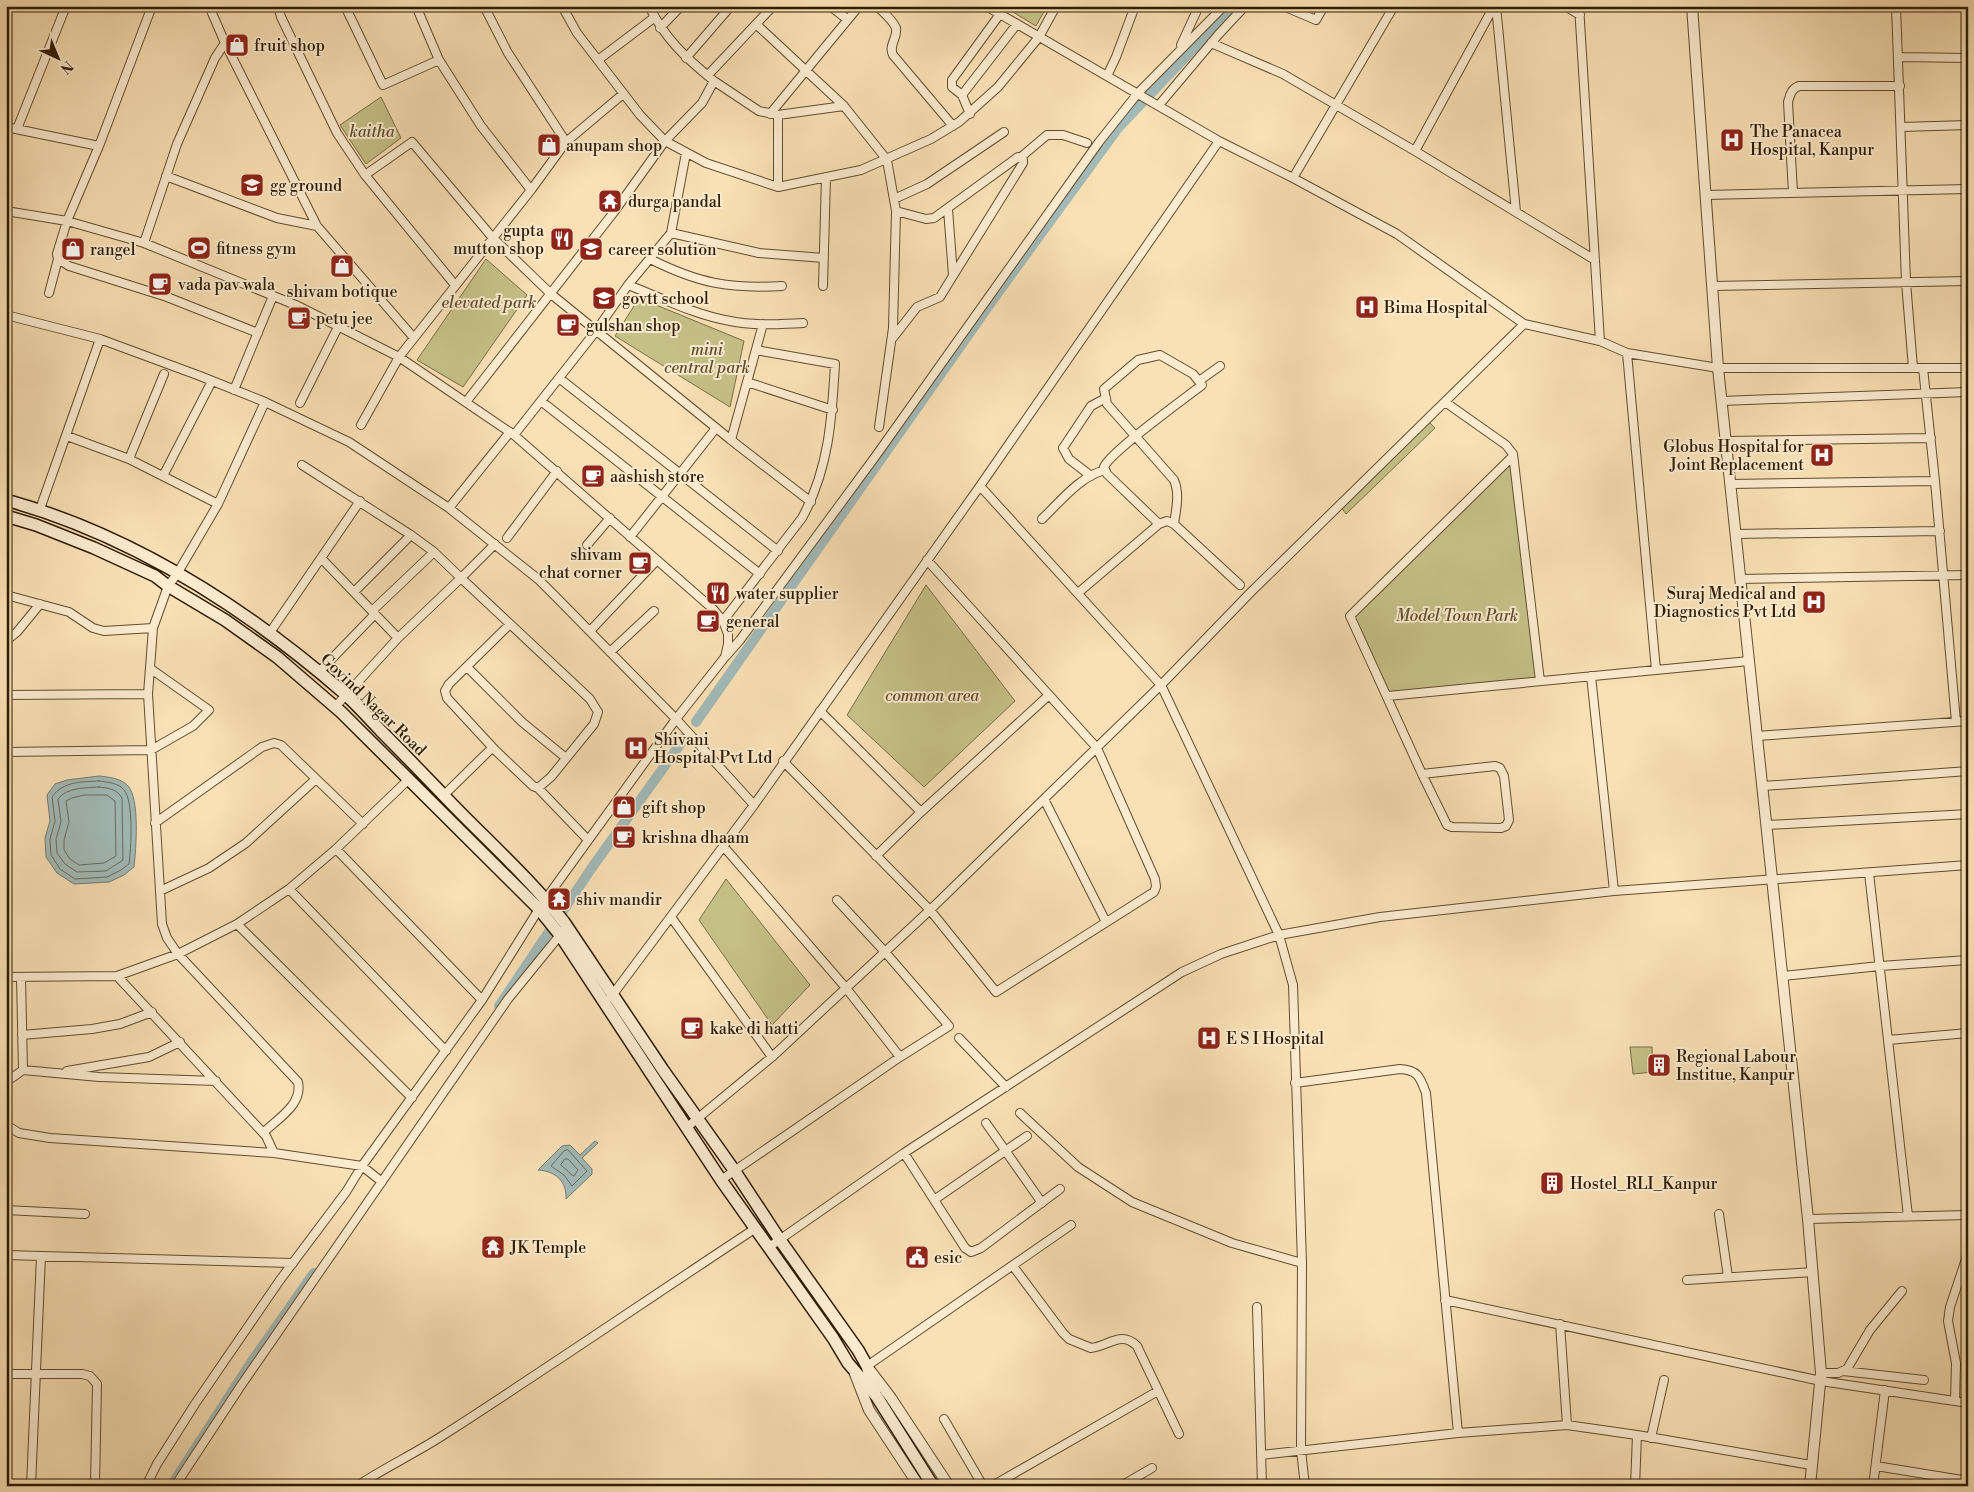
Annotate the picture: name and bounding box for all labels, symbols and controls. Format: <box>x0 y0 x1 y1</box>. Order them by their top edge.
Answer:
north arrow <box>32 32 82 82</box>
shop icon: fruit shop <box>224 32 250 58</box>
place label: fruit shop <box>254 36 325 56</box>
text: N <box>56 56 77 77</box>
park label: kaitha <box>349 122 395 142</box>
place label: The Panacea Hospital, Kanpur <box>1750 122 1874 160</box>
hospital icon: The Panacea Hospital, Kanpur <box>1719 127 1745 153</box>
shop icon: anupam shop <box>536 132 562 158</box>
place label: anupam shop <box>566 136 662 156</box>
school or university icon: gg ground <box>239 172 265 198</box>
place label: gg ground <box>270 176 342 196</box>
temple icon: durga pandal <box>597 188 623 214</box>
place label: durga pandal <box>628 192 722 212</box>
place label: gupta mutton shop <box>453 221 545 259</box>
restaurant icon: gupta mutton shop <box>549 226 575 252</box>
sports icon: fitness gym <box>186 235 212 261</box>
shop icon: rangel <box>60 236 86 262</box>
school or university icon: career solution <box>578 236 604 262</box>
place label: fitness gym <box>216 239 296 259</box>
place label: rangel <box>90 240 136 260</box>
place label: career solution <box>608 240 717 260</box>
shop icon: shivam botique <box>329 253 355 279</box>
cafe icon: vada pav wala <box>147 271 173 297</box>
place label: vada pav wala <box>177 275 276 295</box>
place label: shivam botique <box>286 282 398 302</box>
school or university icon: govtt school <box>591 285 617 311</box>
place label: govtt school <box>622 289 709 309</box>
park label: elevated park <box>442 293 536 313</box>
hospital icon: Bima Hospital <box>1354 294 1380 320</box>
place label: Bima Hospital <box>1383 298 1488 318</box>
cafe icon: petu jee <box>286 305 312 331</box>
place label: petu jee <box>316 309 373 329</box>
cafe icon: gulshan shop <box>555 312 581 338</box>
place label: gulshan shop <box>586 316 680 336</box>
park label: mini central park <box>664 340 750 378</box>
place label: Globus Hospital for Joint Replacement <box>1663 437 1804 475</box>
hospital icon: Globus Hospital for Joint Replacement <box>1809 442 1835 468</box>
cafe icon: aashish store <box>580 463 606 489</box>
place label: aashish store <box>610 467 704 487</box>
place label: shivam chat corner <box>539 545 622 583</box>
cafe icon: shivam chat corner <box>627 550 653 576</box>
restaurant icon: water supplier <box>705 580 731 606</box>
place label: water supplier <box>735 584 839 604</box>
place label: Suraj Medical and Diagnostics Pvt Ltd <box>1654 584 1796 622</box>
hospital icon: Suraj Medical and Diagnostics Pvt Ltd <box>1801 589 1827 615</box>
park label: Model Town Park <box>1396 606 1518 626</box>
cafe icon: general <box>695 608 721 634</box>
place label: general <box>726 612 780 632</box>
street label: Govind Nagar Road <box>316 649 430 760</box>
park label: common area <box>885 686 979 706</box>
place label: Shivani Hospital Pvt Ltd <box>654 730 772 768</box>
hospital icon: Shivani Hospital Pvt Ltd <box>623 735 649 761</box>
shop icon: gift shop <box>611 794 637 820</box>
place label: gift shop <box>642 798 706 818</box>
cafe icon: krishna dhaam <box>611 824 637 850</box>
place label: krishna dhaam <box>642 828 749 848</box>
temple icon: shiv mandir <box>546 886 572 912</box>
place label: shiv mandir <box>576 890 662 910</box>
cafe icon: kake di hatti <box>679 1015 705 1041</box>
place label: kake di hatti <box>710 1019 798 1039</box>
hospital icon: E S I Hospital <box>1196 1025 1222 1051</box>
place label: E S I Hospital <box>1226 1029 1324 1049</box>
place label: Regional Labour Institue, Kanpur <box>1676 1047 1796 1085</box>
building icon: Regional Labour Institue, Kanpur <box>1646 1052 1672 1078</box>
building icon: Hostel_RLI_Kanpur <box>1539 1170 1565 1196</box>
place label: Hostel_RLI_Kanpur <box>1570 1174 1718 1194</box>
temple icon: JK Temple <box>480 1234 506 1260</box>
place label: JK Temple <box>509 1238 586 1258</box>
public building icon: esic <box>904 1244 930 1270</box>
place label: esic <box>934 1248 962 1268</box>

